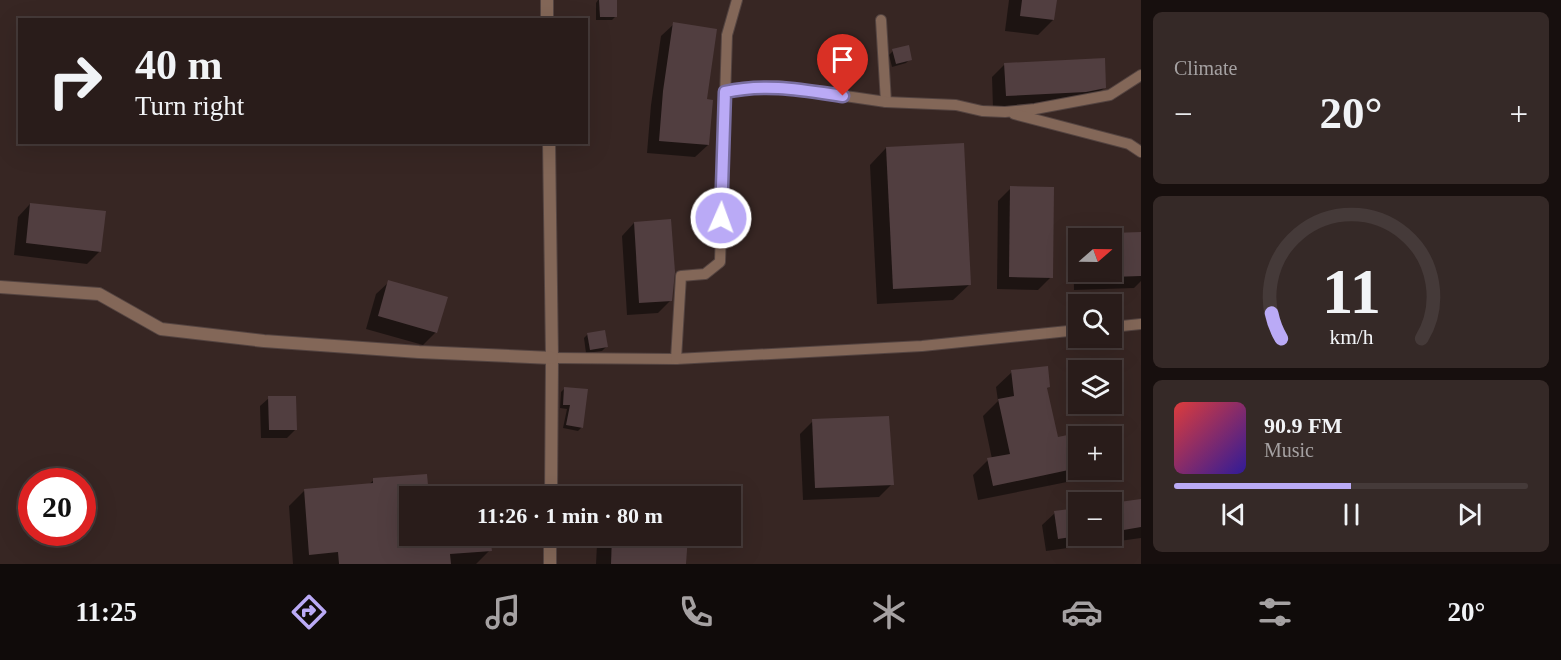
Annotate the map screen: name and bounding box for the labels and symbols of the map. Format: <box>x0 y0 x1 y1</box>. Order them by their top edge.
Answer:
pin <box>817 34 868 96</box>
position arrow <box>689 186 753 250</box>
north arrow <box>1068 228 1122 282</box>
speed limit sign: 20 <box>18 468 96 546</box>

